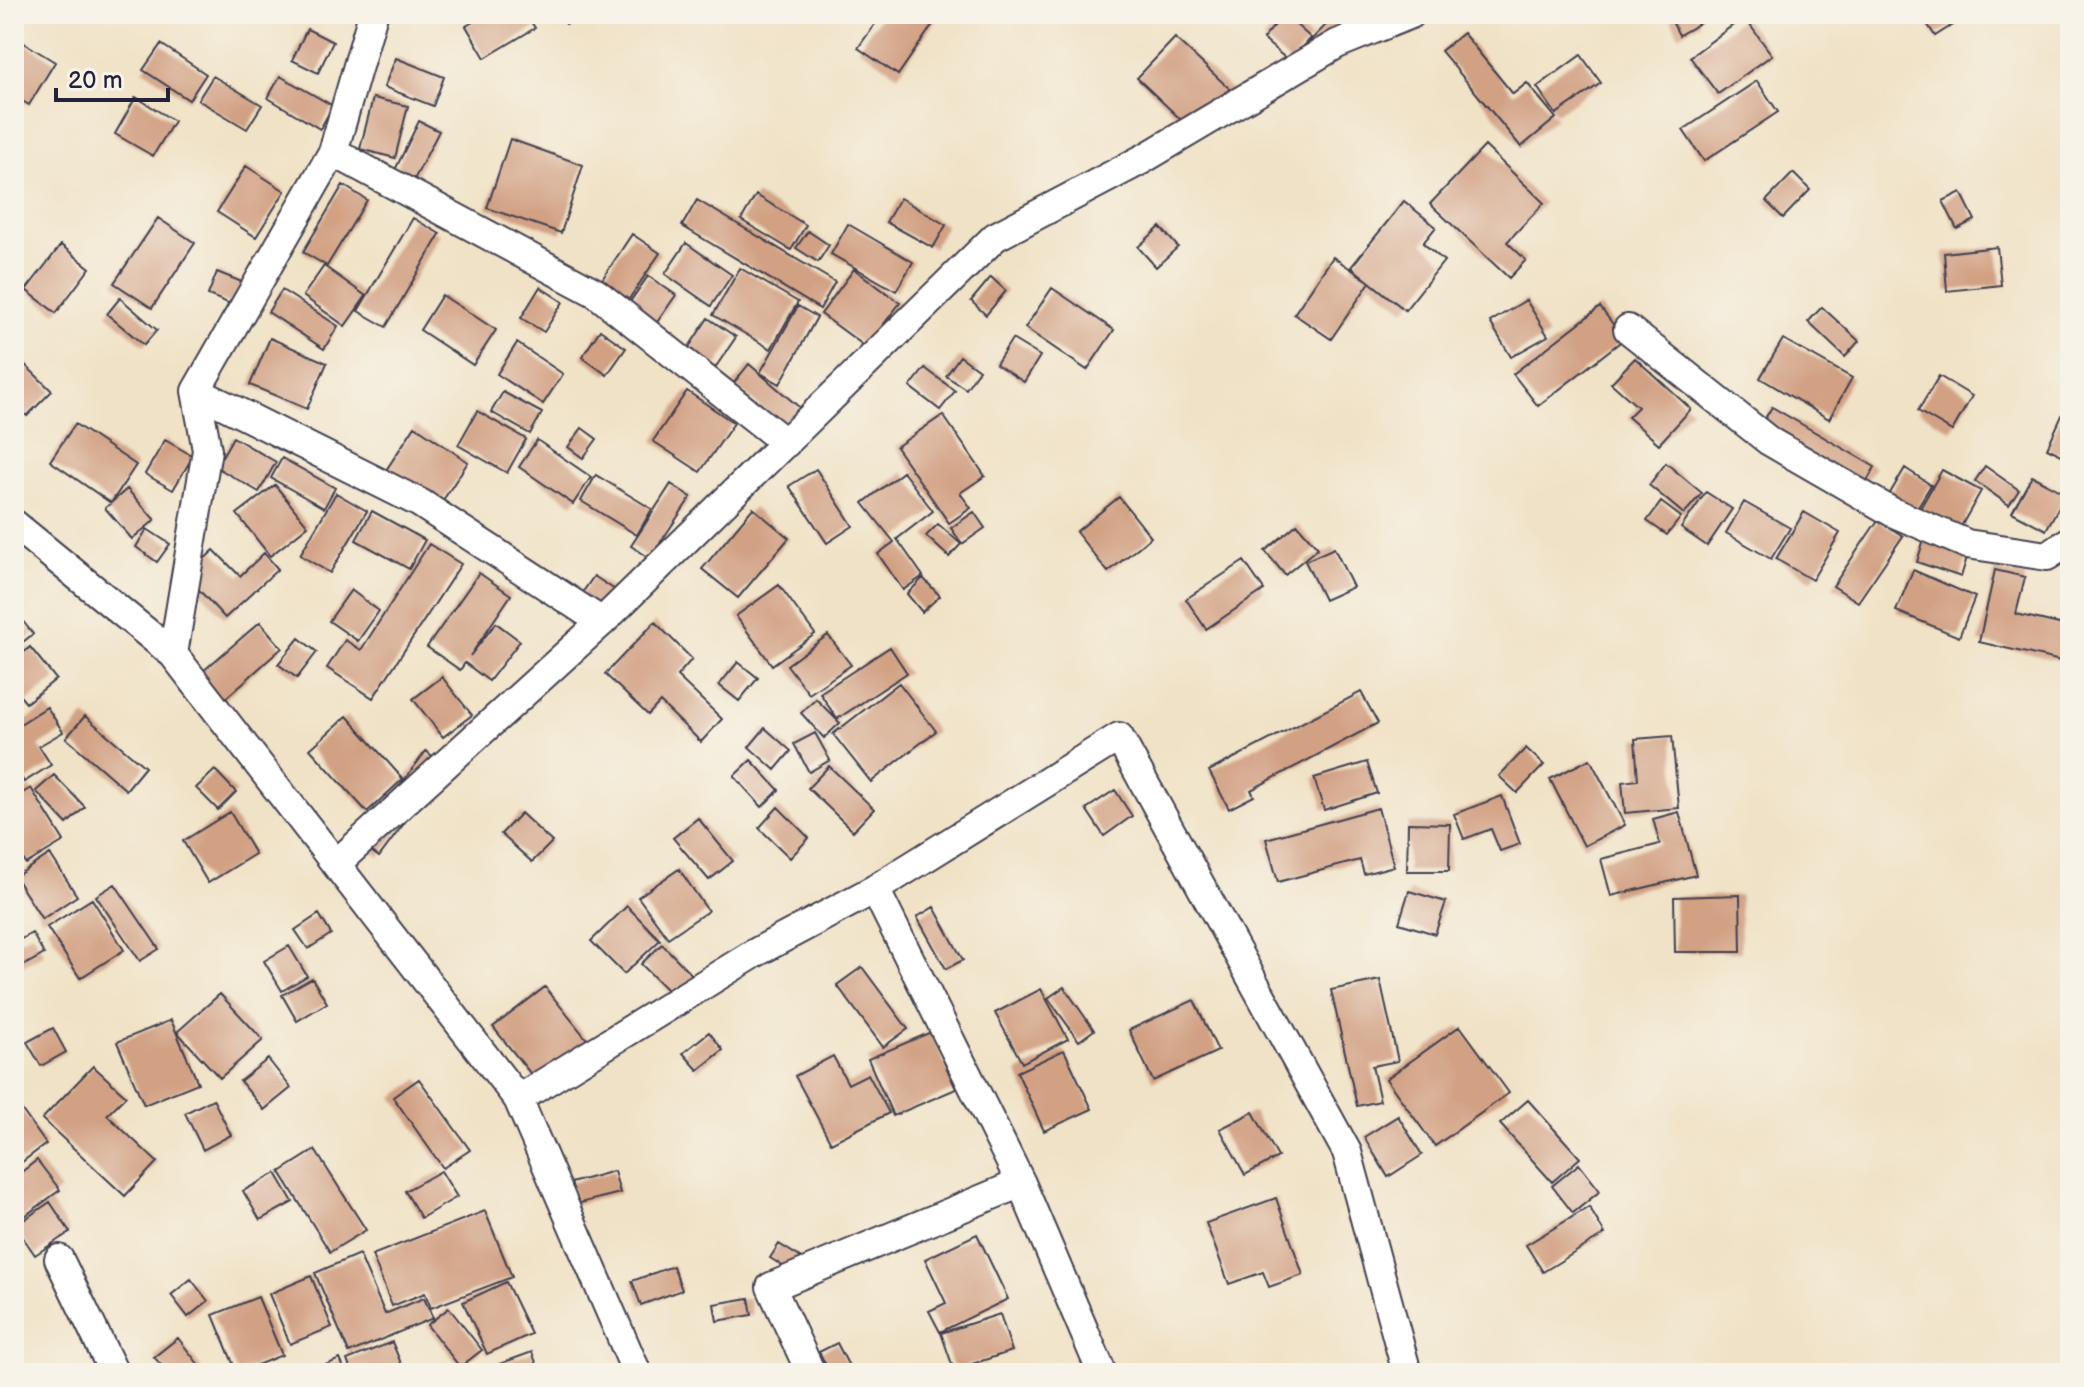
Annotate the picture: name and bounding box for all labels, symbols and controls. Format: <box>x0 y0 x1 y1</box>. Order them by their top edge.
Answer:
scale bar <box>56 52 168 102</box>
text: 20 m <box>68 66 123 95</box>

